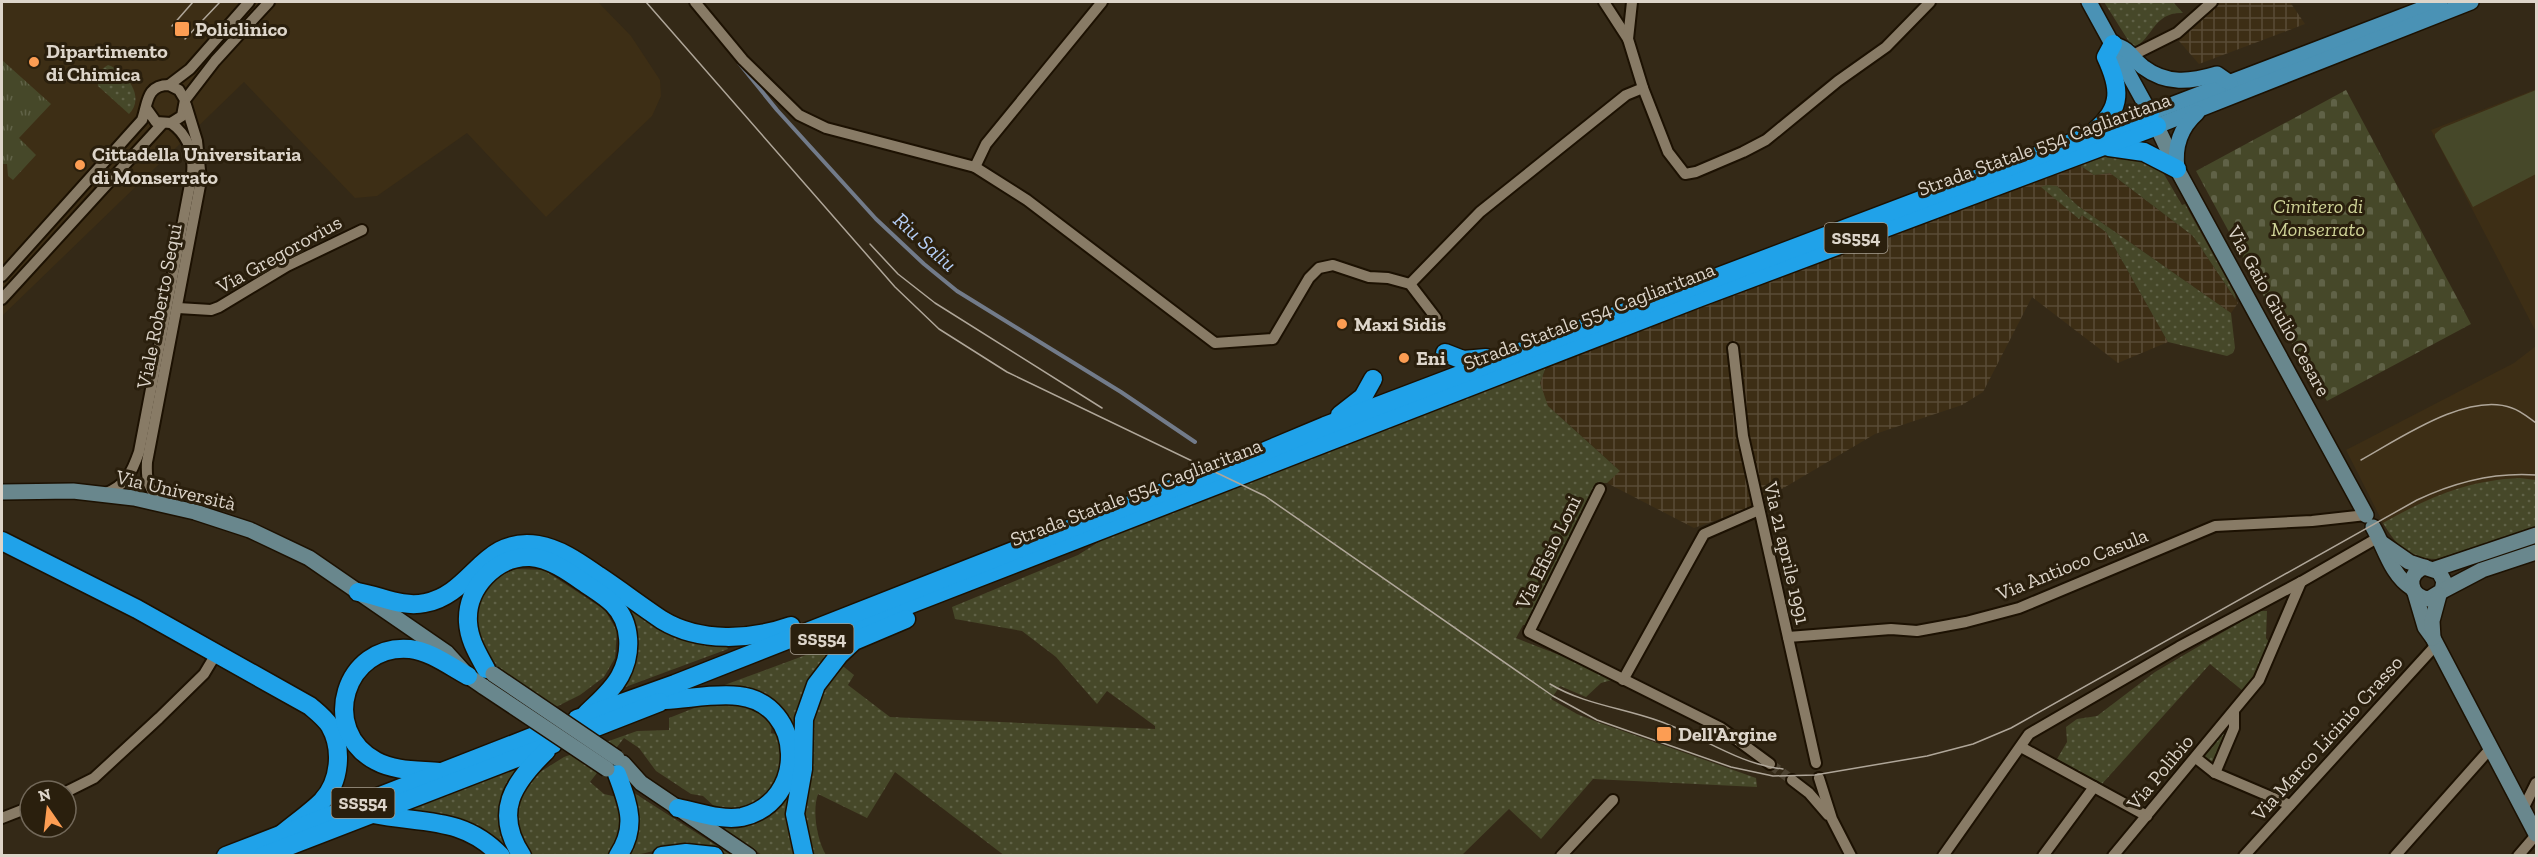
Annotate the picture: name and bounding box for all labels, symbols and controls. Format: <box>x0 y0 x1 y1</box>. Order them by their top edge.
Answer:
place label: Policlinico <box>195 17 288 41</box>
marker: Policlinico <box>173 20 191 38</box>
place label: Dipartimento di Chimica <box>46 39 168 86</box>
marker: Dipartimento di Chimica <box>27 55 41 69</box>
street label: Strada Statale 554 Cagliaritana <box>1914 87 2174 201</box>
place label: Cittadella Universitaria di Monserrato <box>92 142 301 189</box>
marker: Cittadella Universitaria di Monserrato <box>73 158 87 172</box>
park label: Cimitero di Monserrato <box>2271 194 2365 241</box>
water label: Riu Saliu <box>889 207 962 277</box>
street label: Via Gregorovius <box>211 210 346 299</box>
street label: Viale Roberto Sequi <box>131 221 187 392</box>
street label: Via Gaio Giulio Cesare <box>2222 221 2336 400</box>
road number: SS554 <box>1824 223 1888 253</box>
street label: Strada Statale 554 Cagliaritana <box>1460 257 1718 375</box>
place label: Maxi Sidis <box>1354 312 1446 336</box>
marker: Maxi Sidis <box>1335 317 1349 331</box>
place label: Eni <box>1416 346 1446 370</box>
marker: Eni <box>1397 351 1411 365</box>
street label: Strada Statale 554 Cagliaritana <box>1007 433 1265 551</box>
street label: Via Università <box>113 464 239 516</box>
street label: Via 21 aprile 1991 <box>1759 478 1815 627</box>
street label: Via Efisio Loni <box>1510 491 1586 613</box>
street label: Via Antioco Casula <box>1992 523 2151 606</box>
road number: SS554 <box>790 624 854 654</box>
street label: Via Marco Licinio Crasso <box>2246 651 2407 826</box>
place label: Dell'Argine <box>1678 722 1777 746</box>
marker: Dell'Argine <box>1655 725 1673 743</box>
street label: Via Polibio <box>2121 729 2198 815</box>
north arrow <box>18 779 78 839</box>
text: N <box>36 784 53 806</box>
road number: SS554 <box>332 788 394 818</box>

